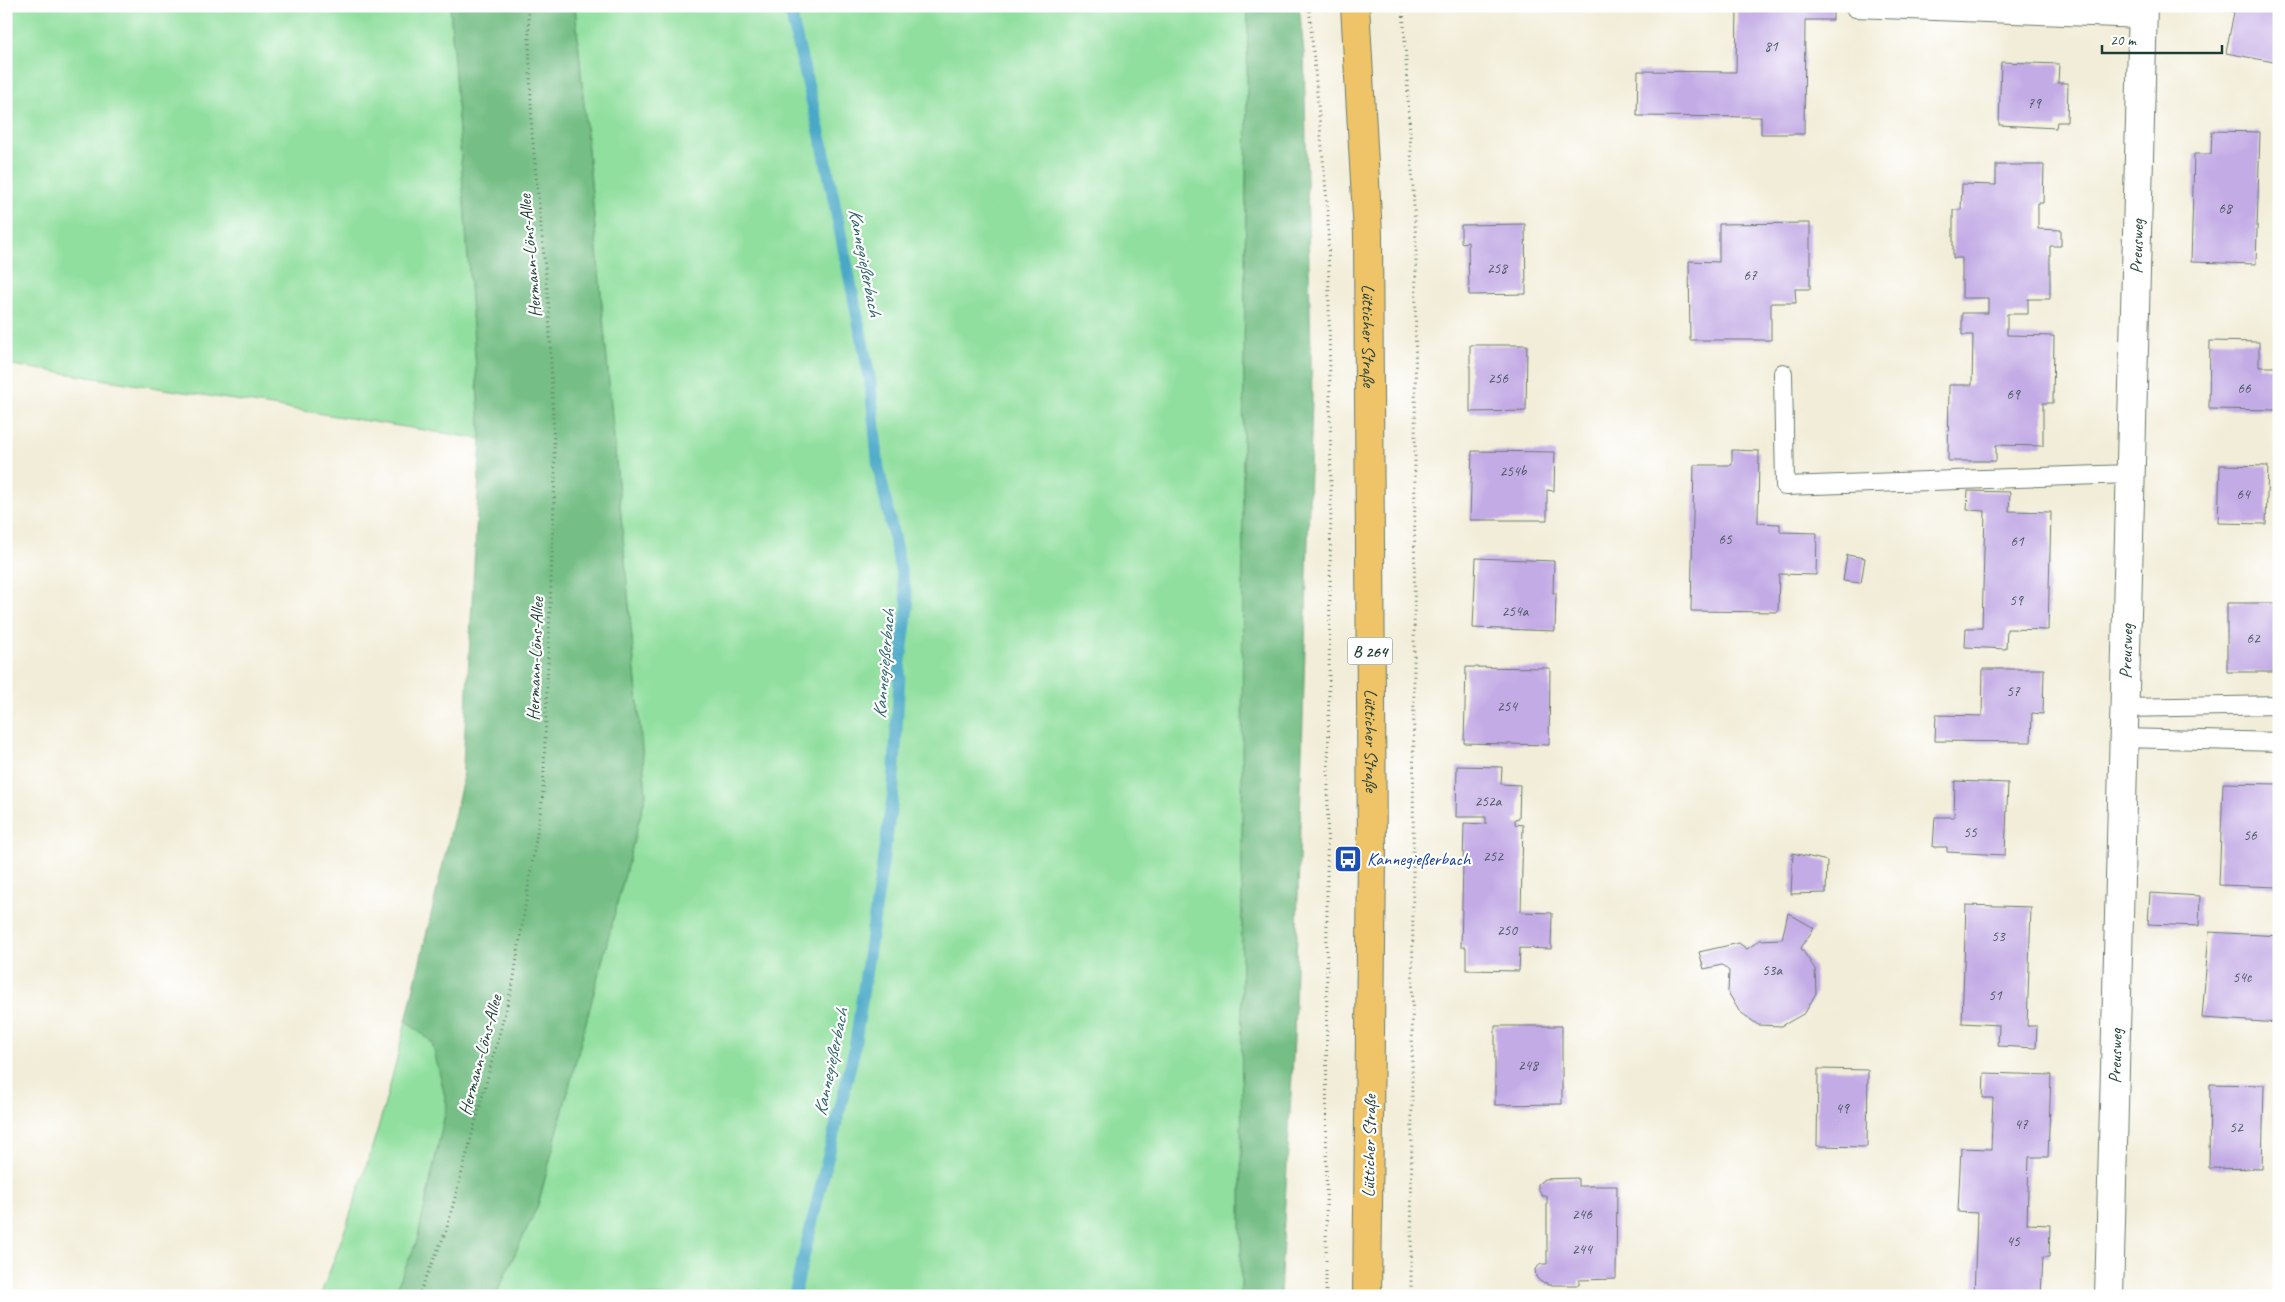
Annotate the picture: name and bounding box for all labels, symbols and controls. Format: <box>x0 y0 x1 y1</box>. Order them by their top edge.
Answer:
scale bar <box>2102 22 2222 54</box>
text: 20 m <box>2110 31 2137 50</box>
house number: 81 <box>1764 37 1779 56</box>
house number: 79 <box>2027 94 2042 113</box>
street label: Hermann-Löns-Allee <box>514 192 546 319</box>
house number: 68 <box>2218 199 2233 218</box>
water label: Kannegießerbach <box>843 206 888 320</box>
street label: Preusweg <box>2125 217 2148 274</box>
house number: 258 <box>1487 259 1508 278</box>
house number: 67 <box>1743 266 1758 285</box>
street label: Lütticher Straße <box>1357 284 1380 388</box>
house number: 256 <box>1488 369 1509 388</box>
house number: 66 <box>2237 379 2252 398</box>
house number: 69 <box>2006 385 2021 404</box>
house number: 254b <box>1500 462 1528 481</box>
house number: 64 <box>2236 485 2251 504</box>
house number: 65 <box>1718 530 1733 549</box>
house number: 61 <box>2010 532 2025 551</box>
house number: 59 <box>2009 591 2024 610</box>
street label: Hermann-Löns-Allee <box>522 596 548 721</box>
house number: 254a <box>1502 602 1530 621</box>
water label: Kannegießerbach <box>867 607 901 719</box>
street label: Preusweg <box>2114 622 2138 679</box>
house number: 62 <box>2246 629 2261 648</box>
road number: B 264 <box>1348 637 1392 664</box>
house number: 57 <box>2006 682 2021 701</box>
street label: Lütticher Straße <box>1360 689 1383 793</box>
house number: 254 <box>1497 697 1518 716</box>
house number: 252a <box>1475 792 1503 811</box>
house number: 55 <box>1963 823 1978 842</box>
house number: 56 <box>2243 826 2258 845</box>
bus stop icon: Kannegießerbach <box>1333 844 1363 874</box>
house number: 252 <box>1483 847 1504 866</box>
place label: Kannegießerbach <box>1367 848 1472 870</box>
house number: 250 <box>1497 921 1518 940</box>
house number: 53 <box>1991 927 2006 946</box>
house number: 53a <box>1762 961 1783 980</box>
house number: 54c <box>2233 968 2252 987</box>
house number: 51 <box>1988 986 2003 1005</box>
street label: Hermann-Löns-Allee <box>453 991 507 1118</box>
water label: Kannegießerbach <box>808 1004 855 1118</box>
street label: Preusweg <box>2104 1027 2127 1084</box>
house number: 248 <box>1518 1056 1539 1075</box>
street label: Lütticher Straße <box>1357 1093 1381 1198</box>
house number: 49 <box>1835 1099 1850 1118</box>
house number: 47 <box>2014 1115 2029 1134</box>
house number: 52 <box>2229 1118 2244 1137</box>
house number: 246 <box>1572 1205 1593 1224</box>
house number: 45 <box>2006 1232 2021 1251</box>
house number: 244 <box>1572 1240 1593 1259</box>

